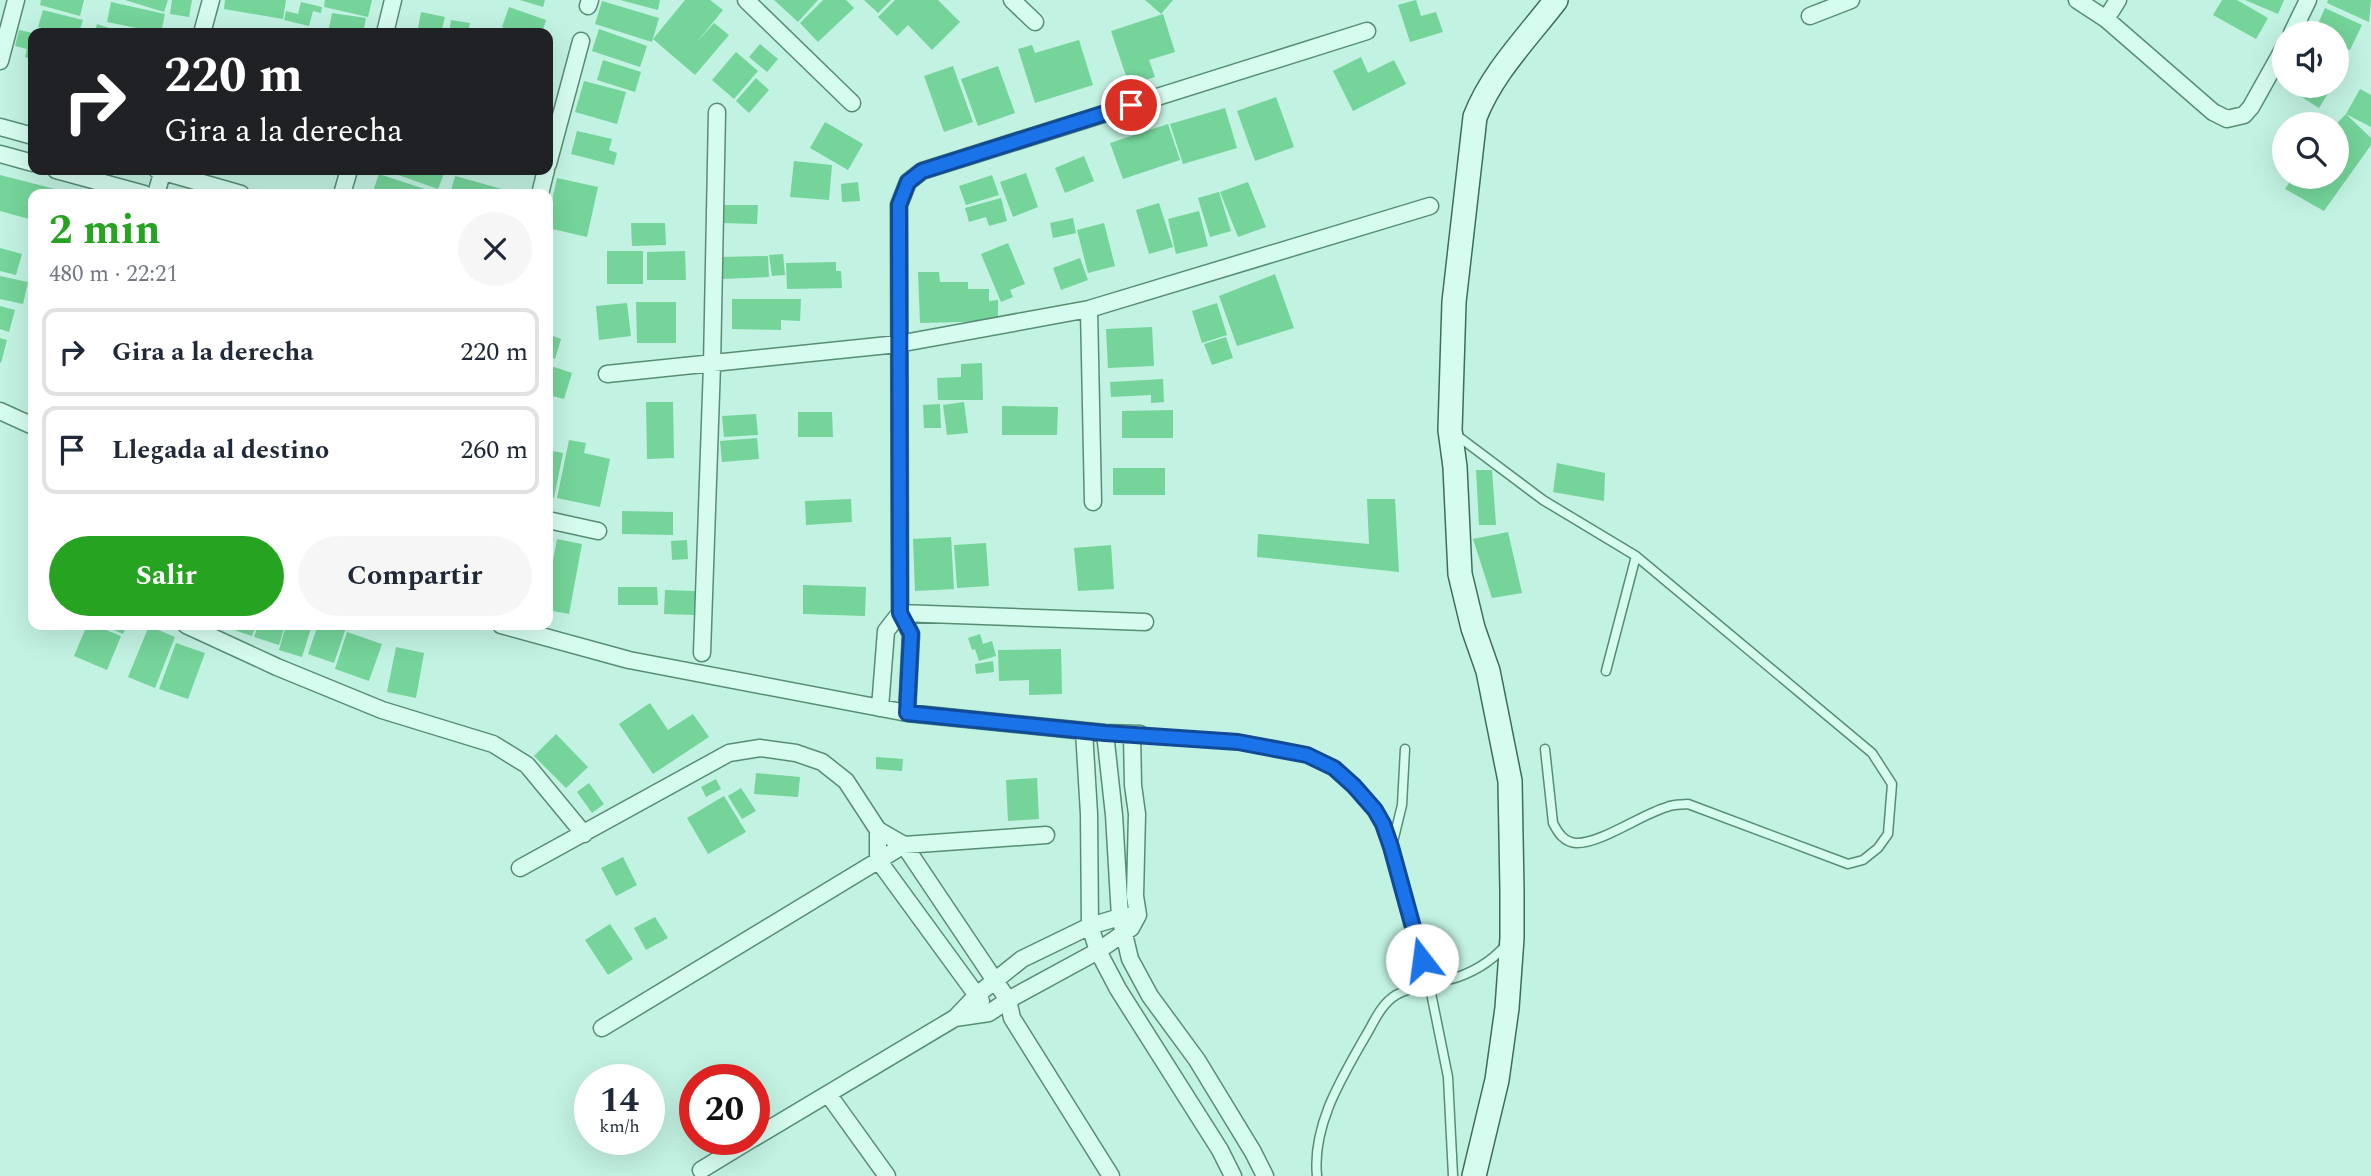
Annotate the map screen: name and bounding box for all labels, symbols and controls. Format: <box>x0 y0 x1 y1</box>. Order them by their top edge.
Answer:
map controls <box>2272 21 2349 189</box>
button: sound <box>2272 21 2349 98</box>
text: 220 m <box>164 39 303 114</box>
icon: right <box>49 56 140 147</box>
pin <box>1101 75 1161 135</box>
icon: arrive <box>1112 86 1150 124</box>
text: Gira a la derecha <box>164 107 403 156</box>
button: search <box>2272 112 2349 189</box>
text: 2 min <box>49 199 161 262</box>
button: close <box>458 212 532 286</box>
text: 480 m · 22:21 <box>49 257 178 292</box>
text: Gira a la derecha <box>112 332 314 372</box>
text: 220 m <box>460 332 528 372</box>
icon: right <box>53 333 91 371</box>
text: Llegada al destino <box>112 430 329 470</box>
text: 260 m <box>460 430 528 470</box>
icon: arrive <box>53 431 91 469</box>
button: Salir <box>49 536 284 616</box>
button: Compartir <box>298 536 532 616</box>
position arrow <box>1385 923 1459 997</box>
speed limit sign: 20 <box>679 1064 770 1155</box>
text: 14 <box>600 1074 639 1127</box>
text: km/h <box>599 1113 640 1140</box>

